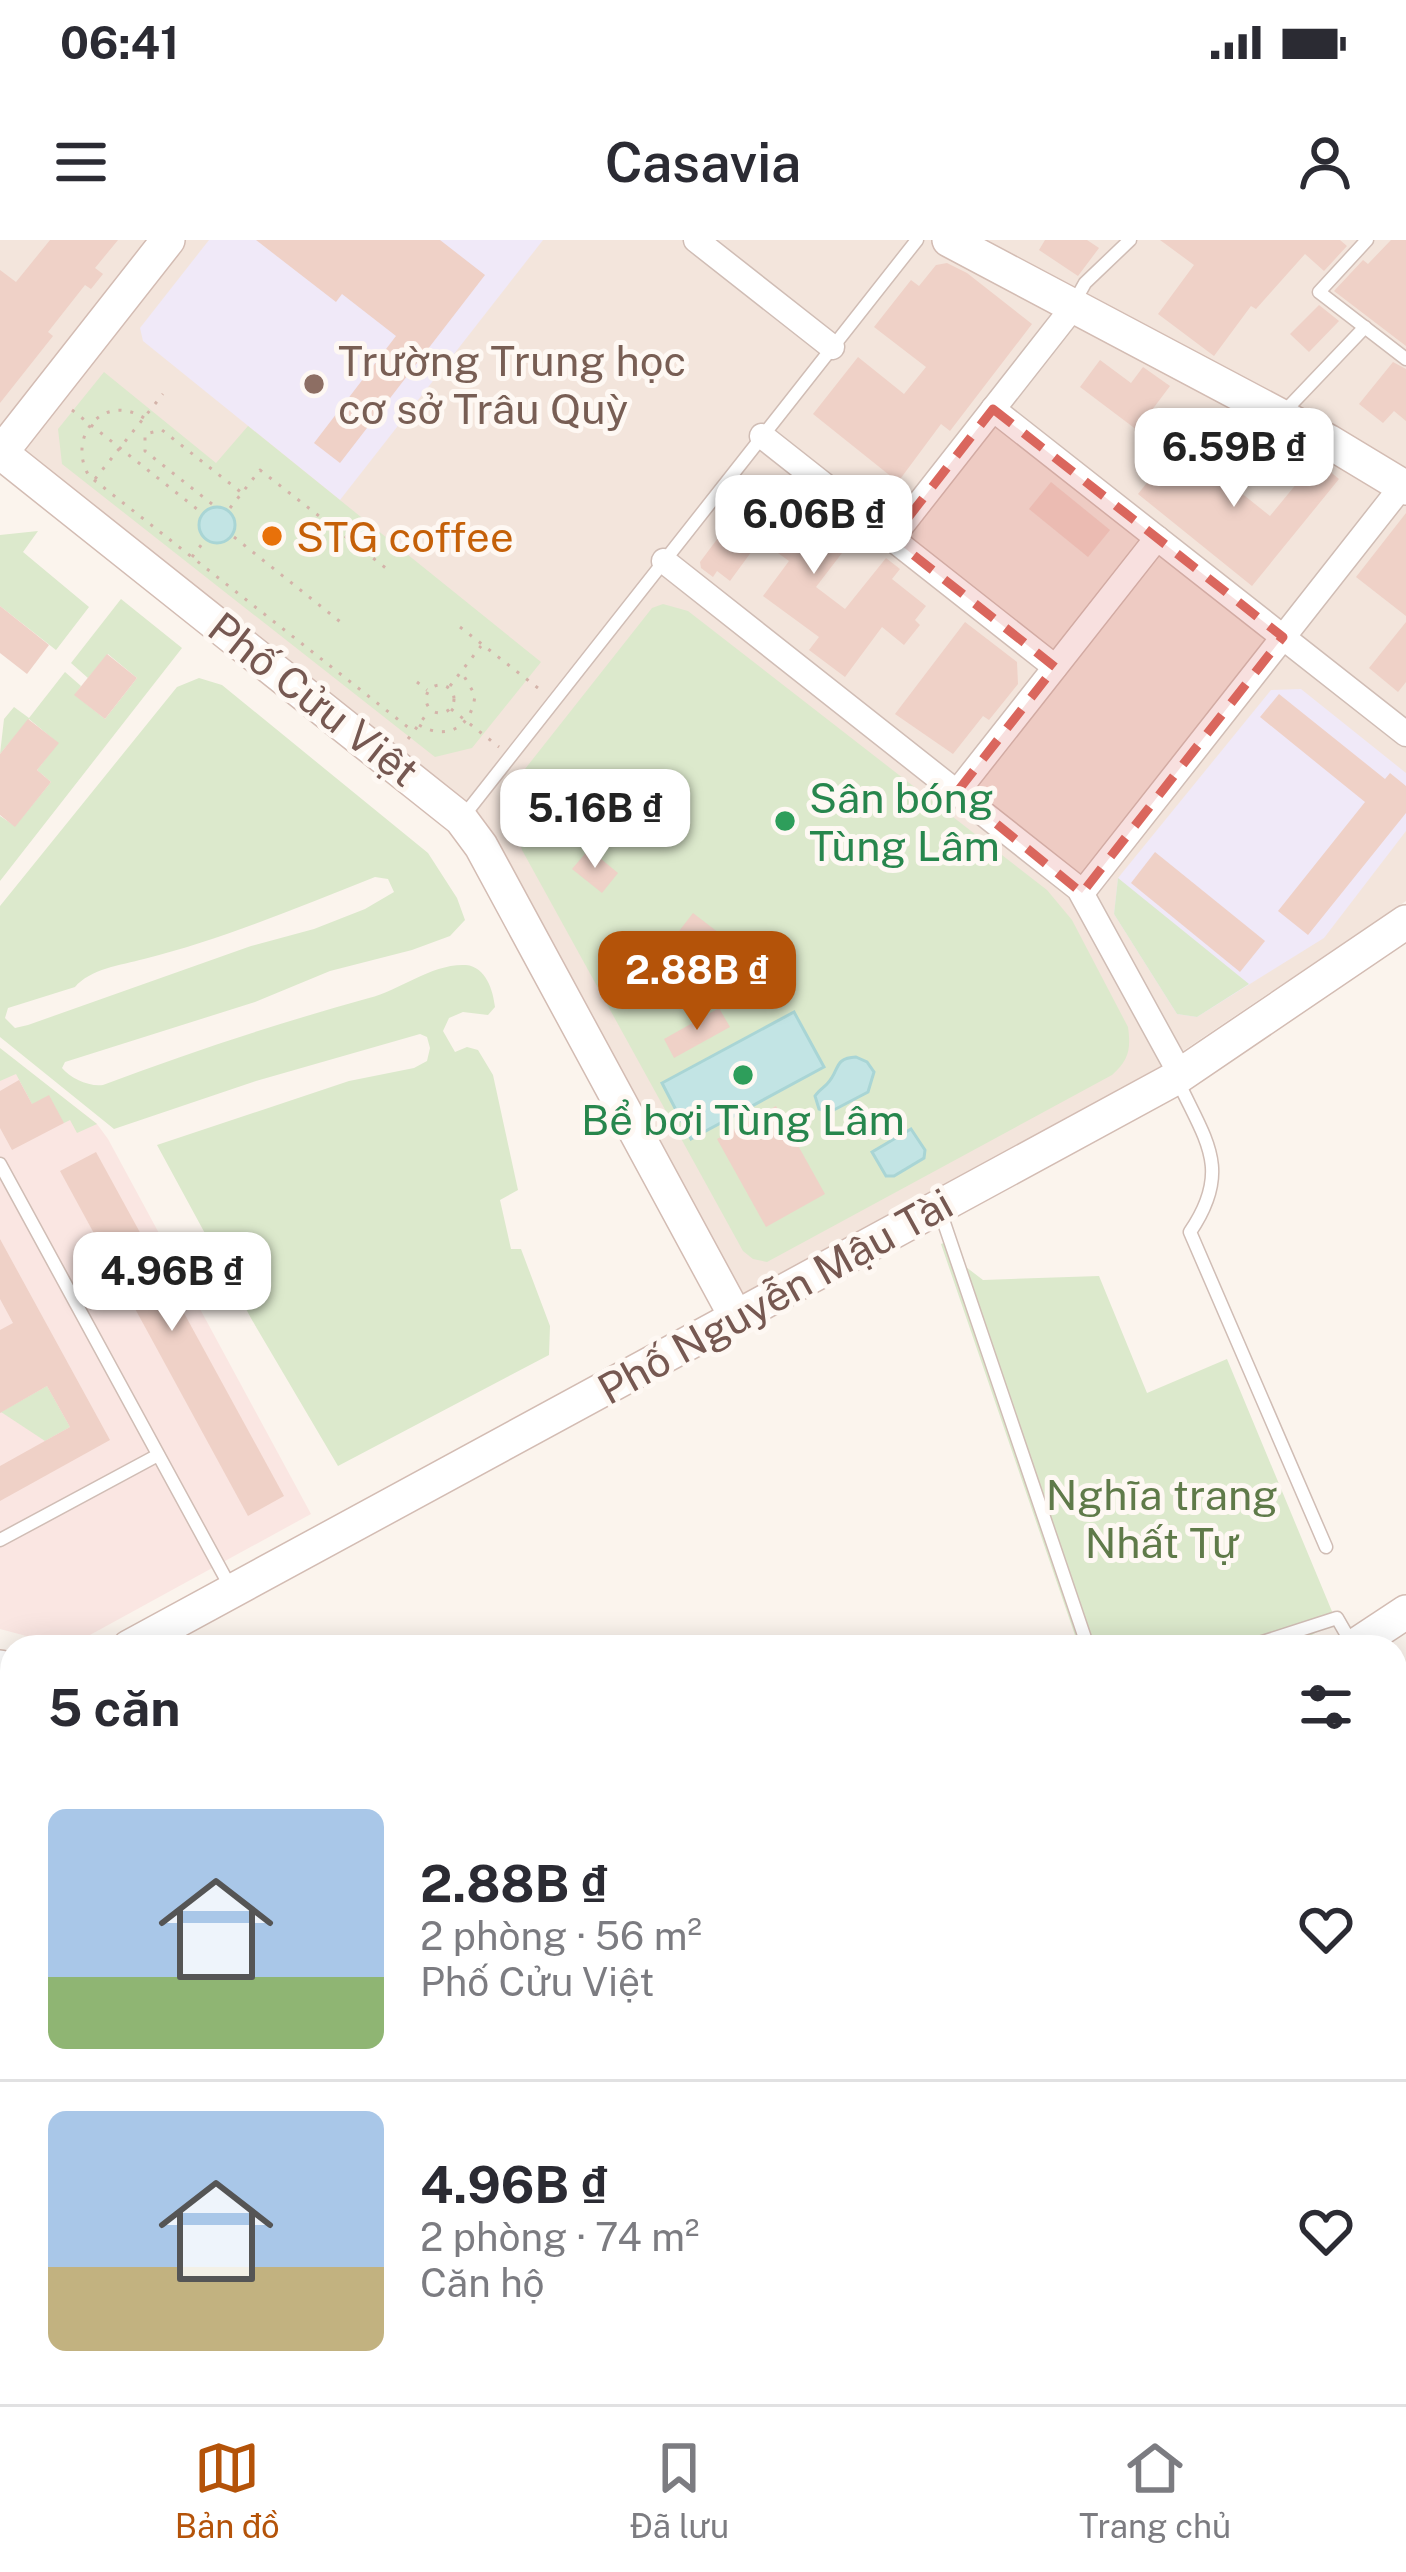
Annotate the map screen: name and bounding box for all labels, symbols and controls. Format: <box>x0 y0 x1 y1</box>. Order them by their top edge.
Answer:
text: 06:41 <box>60 16 179 69</box>
icon: menu <box>48 129 114 195</box>
icon: person <box>1292 129 1358 195</box>
text: Casavia <box>605 131 801 194</box>
place label: Trường Trung học cơ sở Trâu Quỳ <box>338 336 686 433</box>
marker: Trường Trung học cơ sở Trâu Quỳ <box>301 371 327 397</box>
pin: 6.59B ₫ <box>1123 408 1345 510</box>
text: 6.59B ₫ <box>1162 424 1306 470</box>
pin: 6.06B ₫ <box>703 475 925 577</box>
text: 6.06B ₫ <box>742 491 886 537</box>
place label: STG coffee <box>296 512 514 561</box>
marker: STG coffee <box>259 523 285 549</box>
street label: Phố Cửu Việt <box>199 602 429 796</box>
pin: 5.16B ₫ <box>484 769 706 871</box>
place label: Sân bóng Tùng Lâm <box>809 773 1000 870</box>
text: 5.16B ₫ <box>527 785 663 831</box>
marker: Sân bóng Tùng Lâm <box>772 808 798 834</box>
pin: 2.88B ₫ <box>586 931 808 1033</box>
text: 2.88B ₫ <box>625 947 769 993</box>
marker: Bể bơi Tùng Lâm <box>730 1062 756 1088</box>
place label: Bể bơi Tùng Lâm <box>581 1095 905 1144</box>
street label: Phố Nguyễn Mậu Tài <box>589 1178 961 1414</box>
pin: 4.96B ₫ <box>61 1232 283 1334</box>
text: 4.96B ₫ <box>100 1248 244 1294</box>
park label: Nghĩa trang Nhất Tự <box>1046 1470 1278 1567</box>
icon: filters <box>1293 1674 1359 1740</box>
text: 5 căn <box>48 1678 180 1737</box>
text: 2.88B ₫ <box>420 1854 608 1913</box>
icon: home <box>144 1857 288 2001</box>
icon: heart <box>1293 1896 1359 1962</box>
text: 2 phòng · 56 m² <box>420 1913 702 1959</box>
text: Phố Cửu Việt <box>420 1959 654 2005</box>
text: 4.96B ₫ <box>420 2155 608 2214</box>
icon: home <box>144 2159 288 2303</box>
icon: heart <box>1293 2198 1359 2264</box>
text: 2 phòng · 74 m² <box>420 2214 699 2260</box>
text: Căn hộ <box>420 2260 545 2306</box>
tab: Bản đồ <box>175 2435 280 2545</box>
tab: Đã lưu <box>630 2435 729 2545</box>
tab: Trang chủ <box>1079 2435 1231 2545</box>

